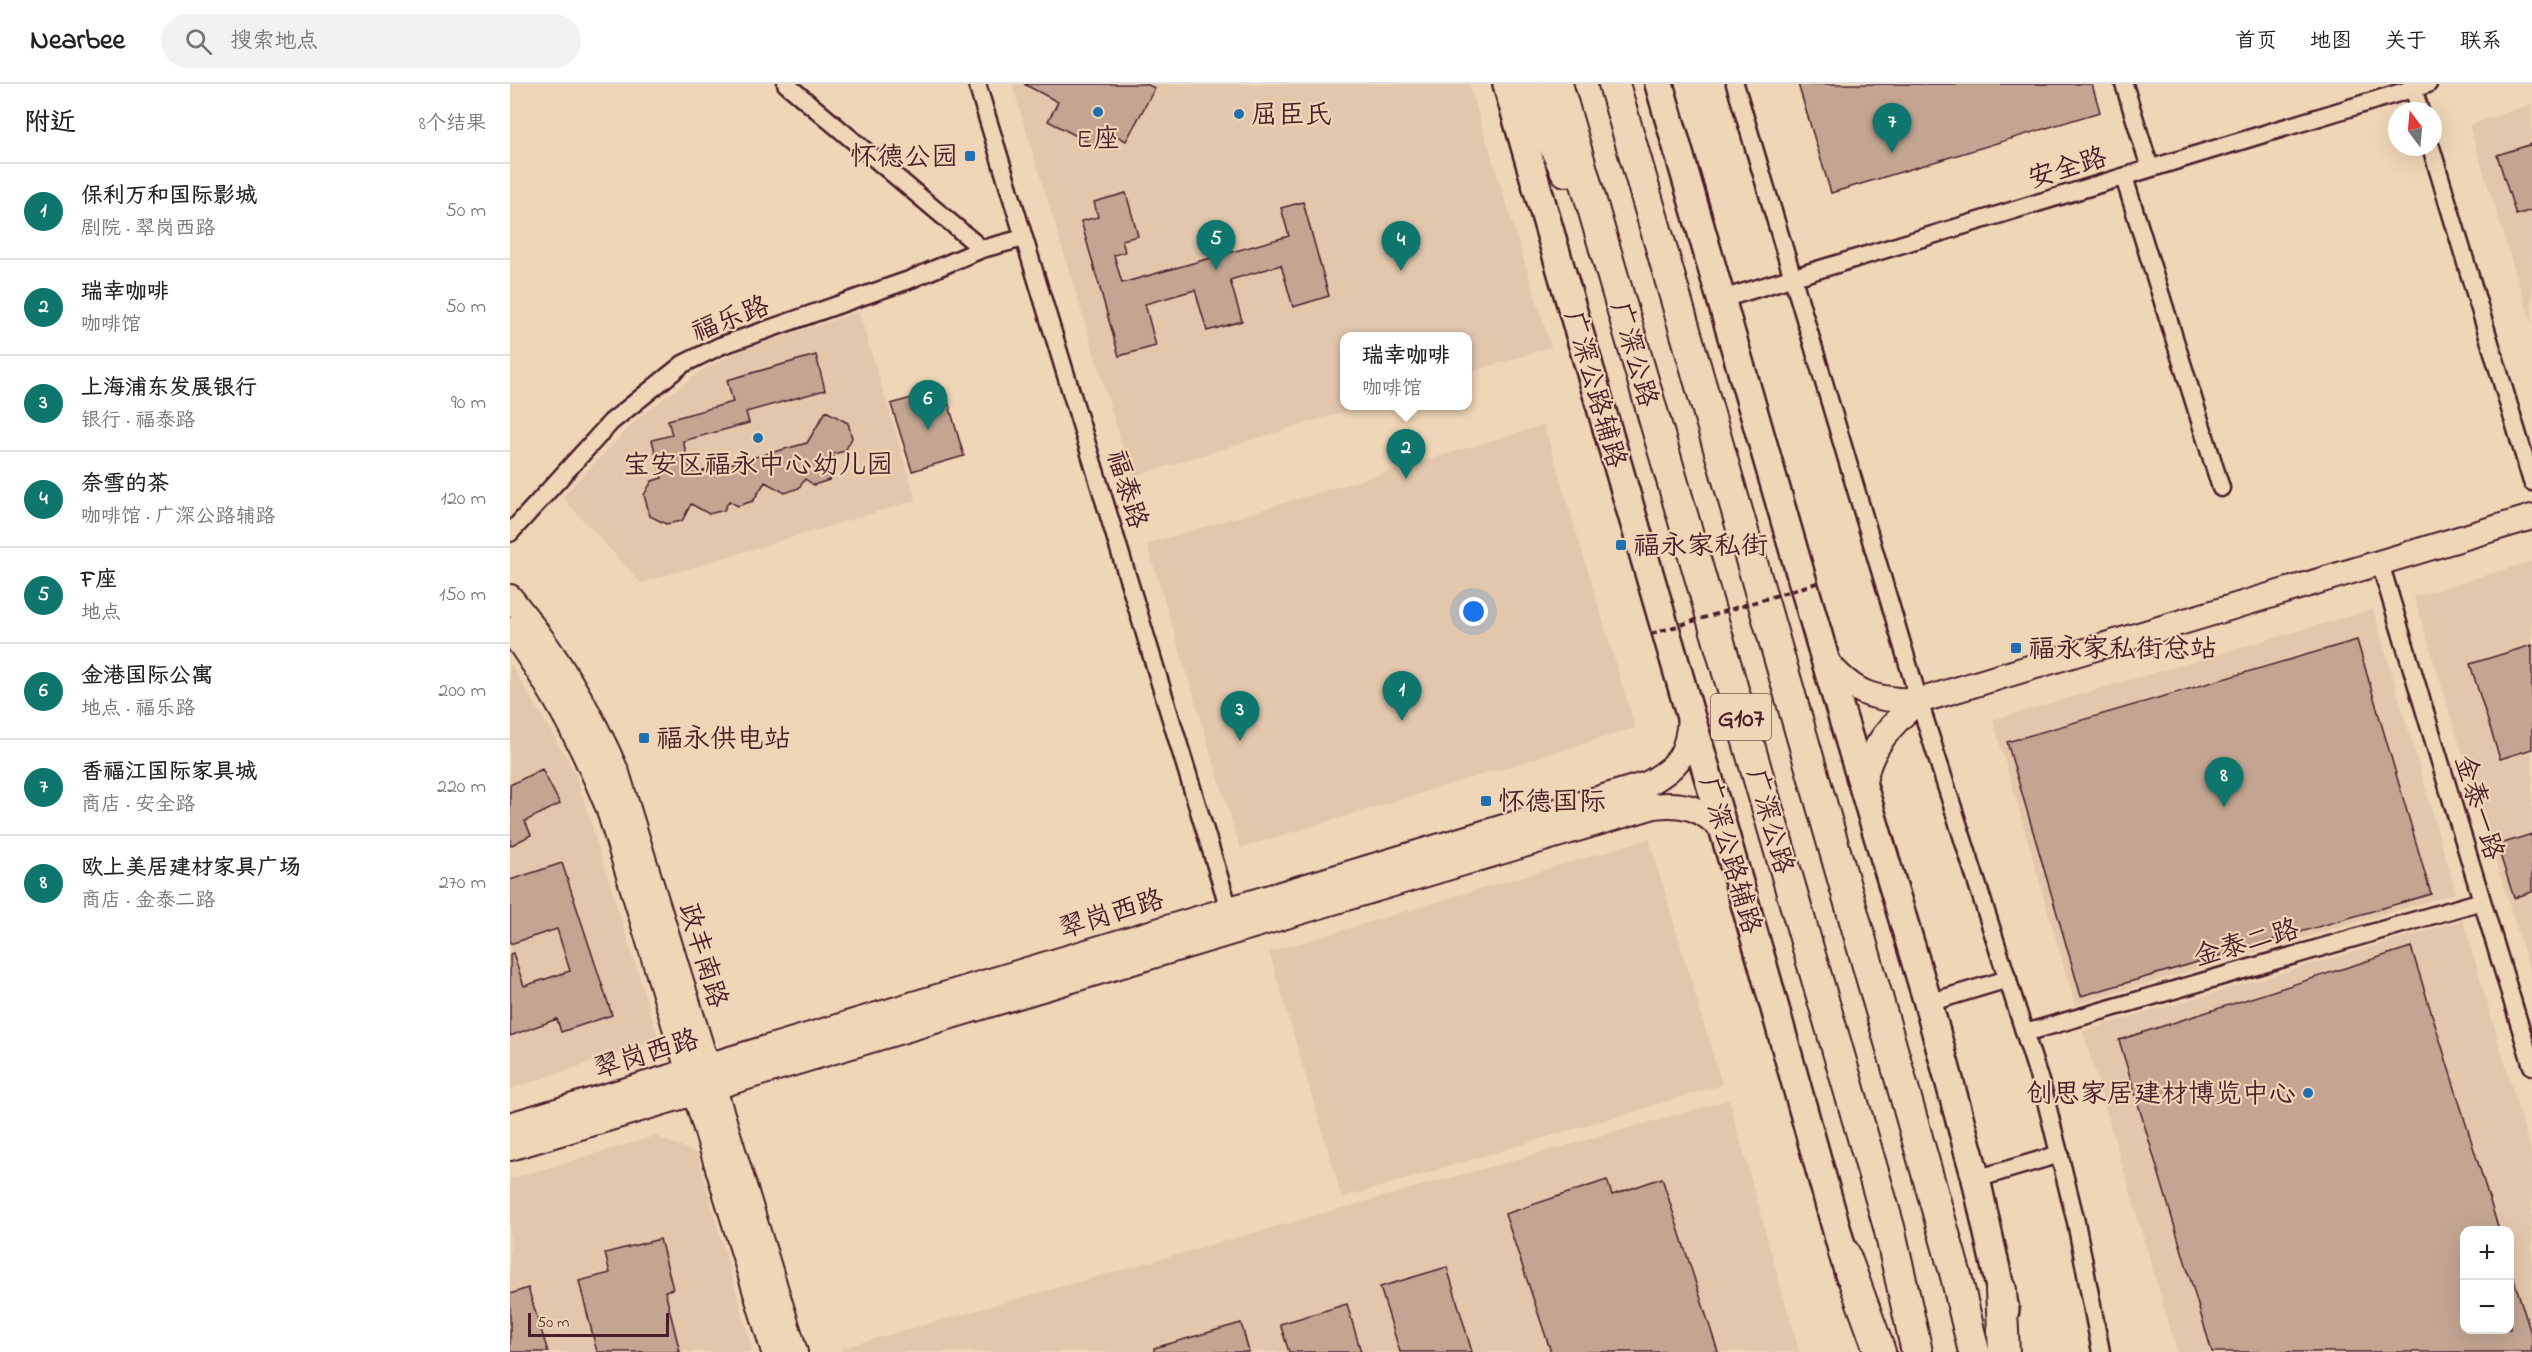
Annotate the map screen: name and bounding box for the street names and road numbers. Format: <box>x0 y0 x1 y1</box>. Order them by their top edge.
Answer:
street label: 安全路 <box>2023 139 2112 200</box>
street label: 福乐路 <box>686 288 776 353</box>
street label: 广深公路 <box>1599 297 1666 412</box>
street label: 广深公路辅路 <box>1553 306 1635 473</box>
street label: 福泰路 <box>1095 445 1156 534</box>
road number: G107 <box>1711 694 1771 740</box>
street label: 金泰一路 <box>2443 750 2512 865</box>
street label: 广深公路 <box>1735 764 1802 879</box>
street label: 广深公路辅路 <box>1688 772 1770 939</box>
street label: 翠岗西路 <box>1054 881 1169 950</box>
street label: 政丰南路 <box>667 898 736 1013</box>
street label: 金泰二路 <box>2189 911 2304 978</box>
street label: 翠岗西路 <box>589 1021 704 1090</box>

